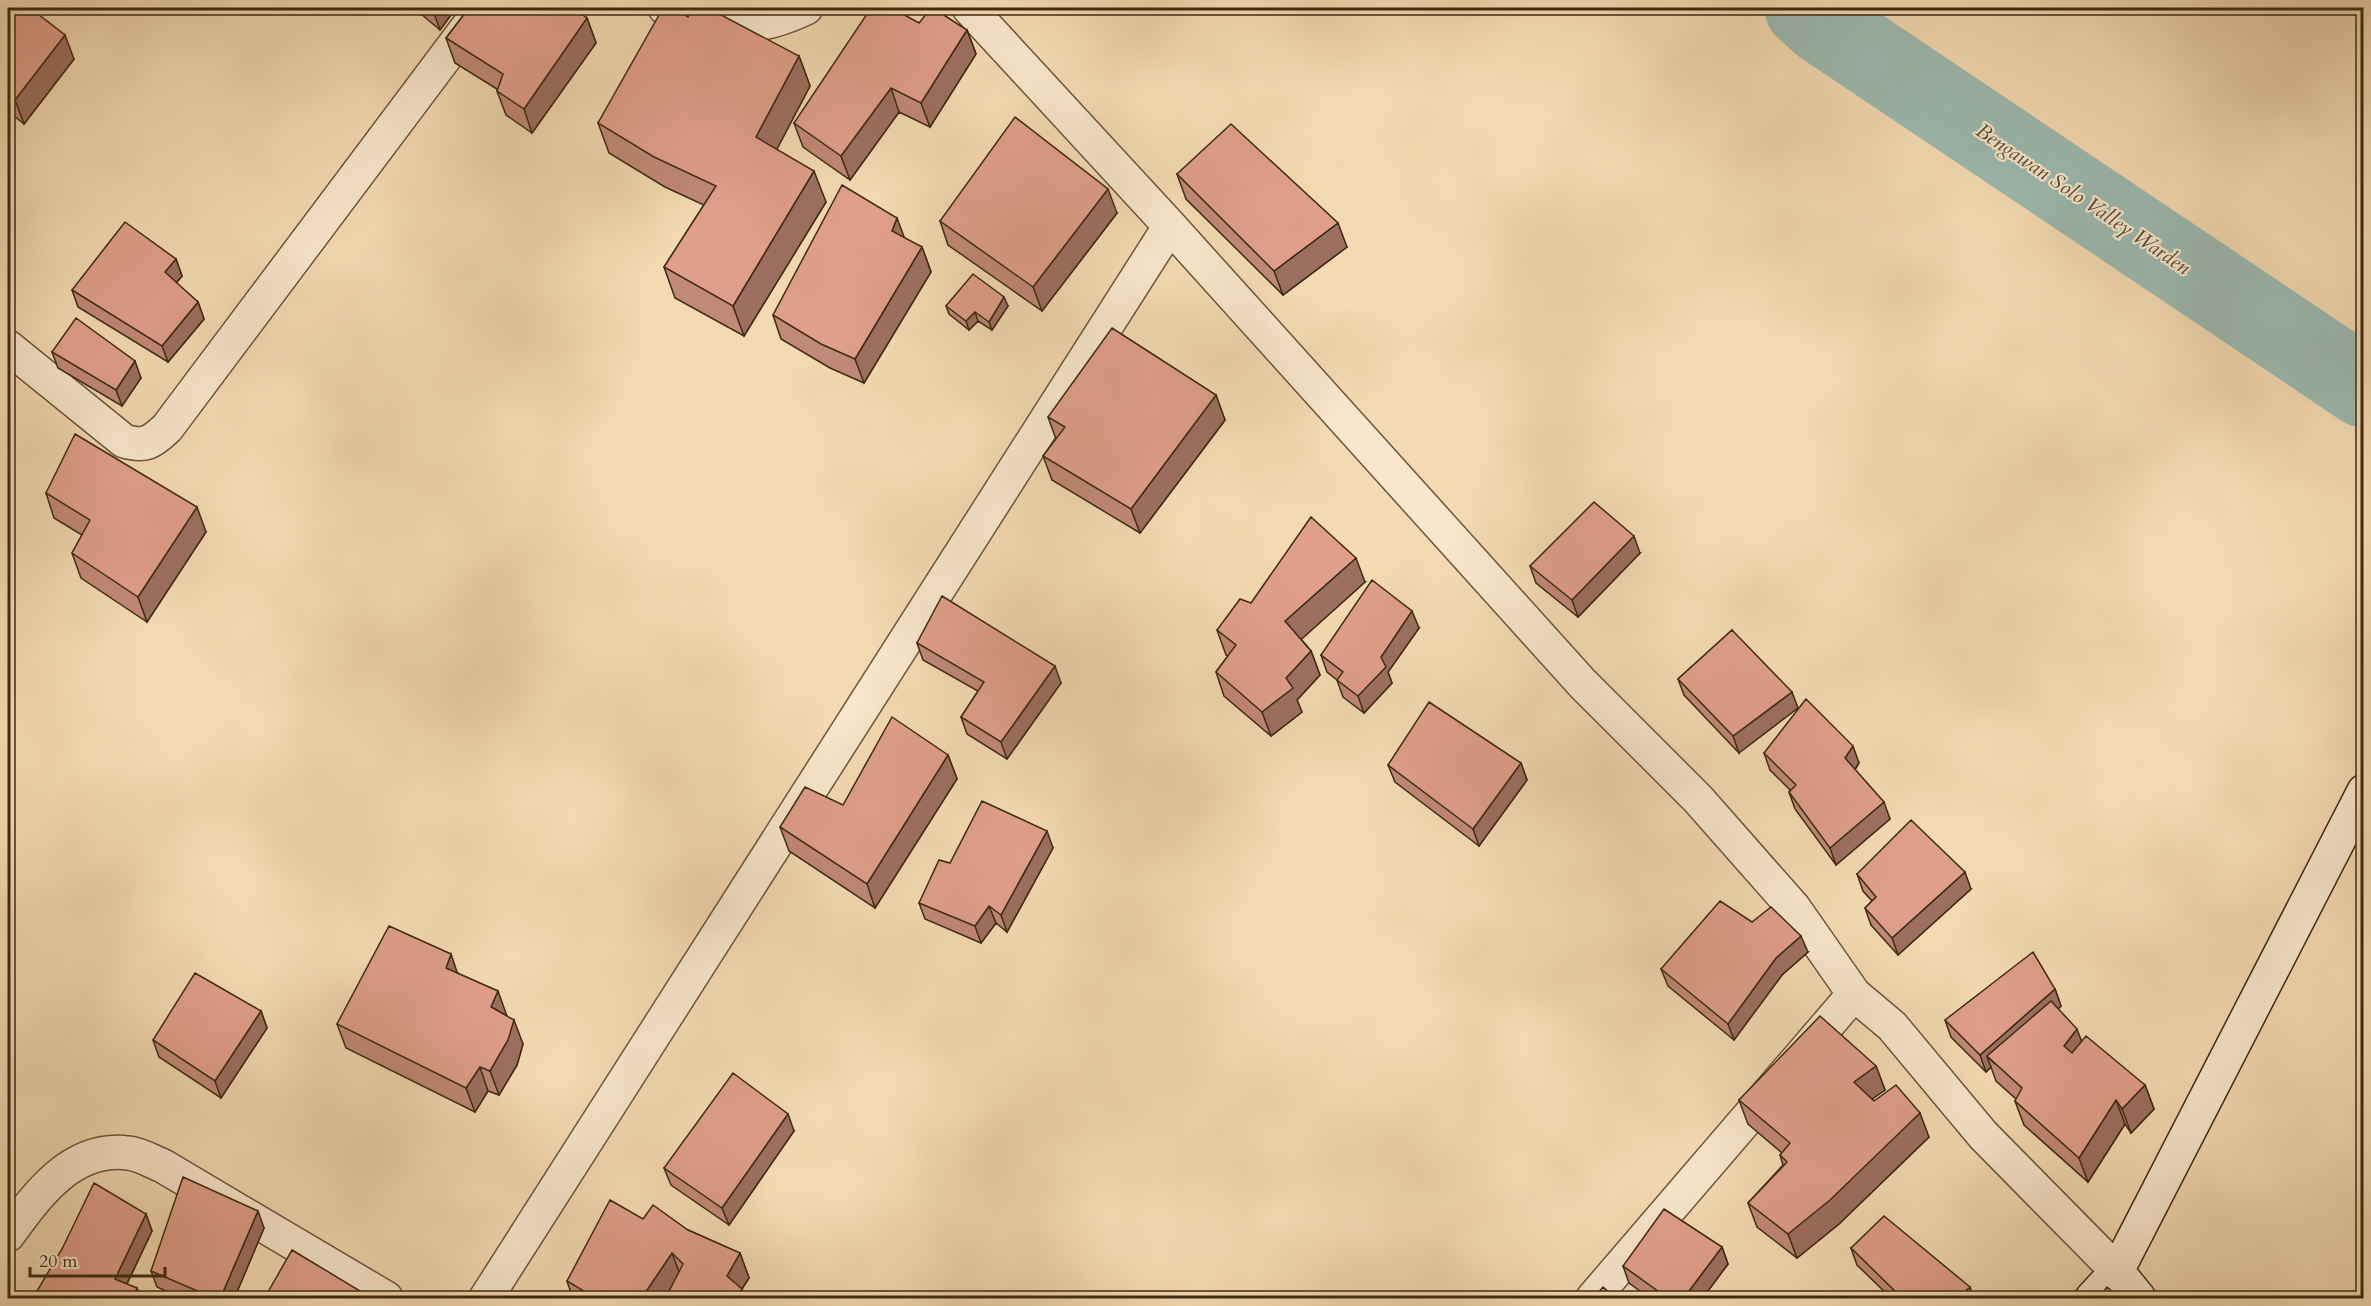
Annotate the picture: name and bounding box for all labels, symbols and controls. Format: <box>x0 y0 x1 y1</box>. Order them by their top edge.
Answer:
water label: Bengawan Solo Valley Warden <box>1970 116 2197 282</box>
scale bar <box>30 1240 165 1278</box>
text: 20 m <box>39 1249 78 1274</box>

